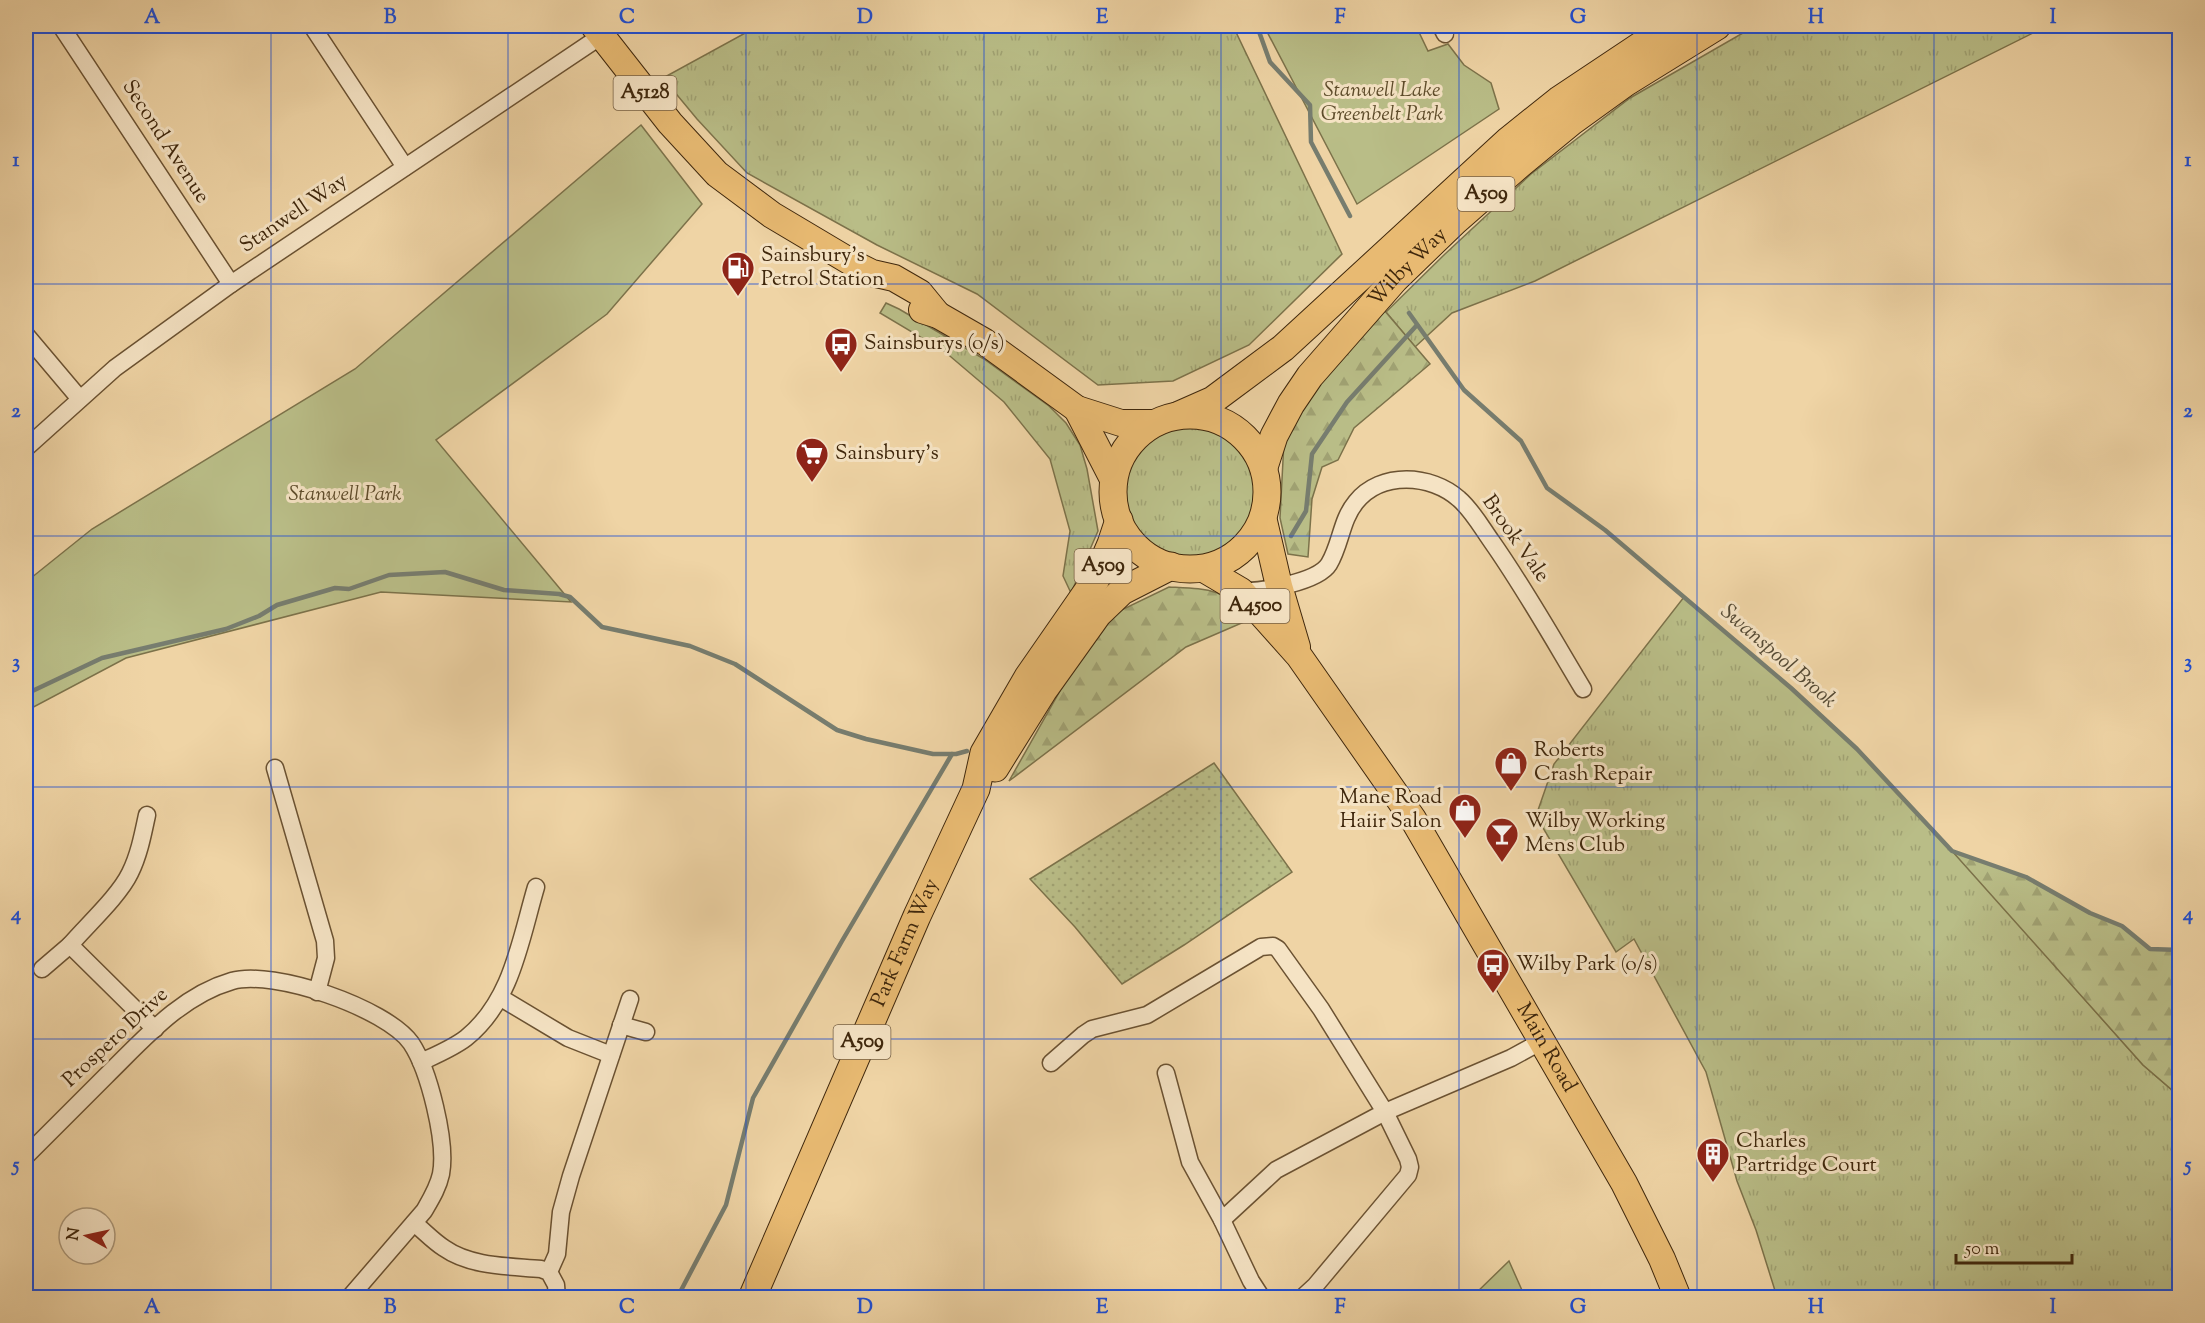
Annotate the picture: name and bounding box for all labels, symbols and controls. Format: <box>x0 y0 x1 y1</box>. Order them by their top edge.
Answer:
text: A <box>144 4 161 33</box>
text: B <box>384 4 397 33</box>
text: C <box>619 4 635 33</box>
text: D <box>857 4 873 33</box>
text: E <box>1096 4 1109 33</box>
text: F <box>1334 4 1346 33</box>
text: G <box>1570 4 1587 33</box>
text: H <box>1808 4 1824 33</box>
text: I <box>2050 4 2057 33</box>
street label: Second Avenue <box>114 74 216 210</box>
road number: A5128 <box>614 76 676 110</box>
park label: Stanwell Lake Greenbelt Park <box>1321 76 1444 130</box>
text: 1 <box>13 147 20 176</box>
text: 1 <box>2185 147 2192 176</box>
street label: Stanwell Way <box>234 167 354 261</box>
road number: A509 <box>1458 177 1514 211</box>
street label: Wilby Way <box>1362 220 1455 314</box>
place label: Sainsbury's Petrol Station <box>761 241 885 295</box>
fuel station icon: Sainsbury's Petrol Station <box>720 250 756 297</box>
bus stop icon: Sainsburys (o/s) <box>823 326 859 373</box>
place label: Sainsburys (o/s) <box>864 329 1005 359</box>
text: 2 <box>11 398 21 427</box>
text: 2 <box>2183 398 2193 427</box>
supermarket icon: Sainsbury's <box>794 436 830 483</box>
place label: Sainsbury's <box>835 439 939 469</box>
park label: Stanwell Park <box>288 480 402 510</box>
street label: Brook Vale <box>1474 489 1556 589</box>
road number: A509 <box>1074 549 1132 583</box>
road number: A4500 <box>1220 589 1290 623</box>
water label: Swanspool Brook <box>1713 597 1843 717</box>
text: 3 <box>12 649 20 678</box>
text: 3 <box>2184 649 2192 678</box>
place label: Roberts Crash Repair <box>1534 736 1652 790</box>
shop icon: Roberts Crash Repair <box>1493 745 1529 792</box>
place label: Mane Road Haiir Salon <box>1339 783 1442 837</box>
shop icon: Mane Road Haiir Salon <box>1447 792 1483 839</box>
place label: Wilby Working Mens Club <box>1525 807 1665 861</box>
bar icon: Wilby Working Mens Club <box>1484 816 1520 863</box>
street label: Park Farm Way <box>865 873 947 1012</box>
text: 4 <box>10 901 21 930</box>
text: 4 <box>2182 901 2193 930</box>
bus stop icon: Wilby Park (o/s) <box>1475 947 1511 994</box>
place label: Wilby Park (o/s) <box>1516 950 1658 980</box>
street label: Prospero Drive <box>56 981 176 1095</box>
street label: Main Road <box>1508 998 1584 1099</box>
road number: A509 <box>834 1025 890 1059</box>
place label: Charles Partridge Court <box>1736 1127 1877 1181</box>
building icon: Charles Partridge Court <box>1695 1136 1731 1183</box>
text: 5 <box>11 1152 20 1181</box>
text: 5 <box>2183 1152 2192 1181</box>
north arrow <box>57 1206 117 1266</box>
text: N <box>62 1226 87 1242</box>
scale bar <box>1956 1227 2072 1265</box>
text: 50 m <box>1964 1237 2000 1263</box>
text: A <box>144 1294 161 1323</box>
text: B <box>384 1294 397 1323</box>
text: C <box>619 1294 635 1323</box>
text: D <box>857 1294 873 1323</box>
text: E <box>1096 1294 1109 1323</box>
text: F <box>1334 1294 1346 1323</box>
text: G <box>1570 1294 1587 1323</box>
text: H <box>1808 1294 1824 1323</box>
text: I <box>2050 1294 2057 1323</box>

